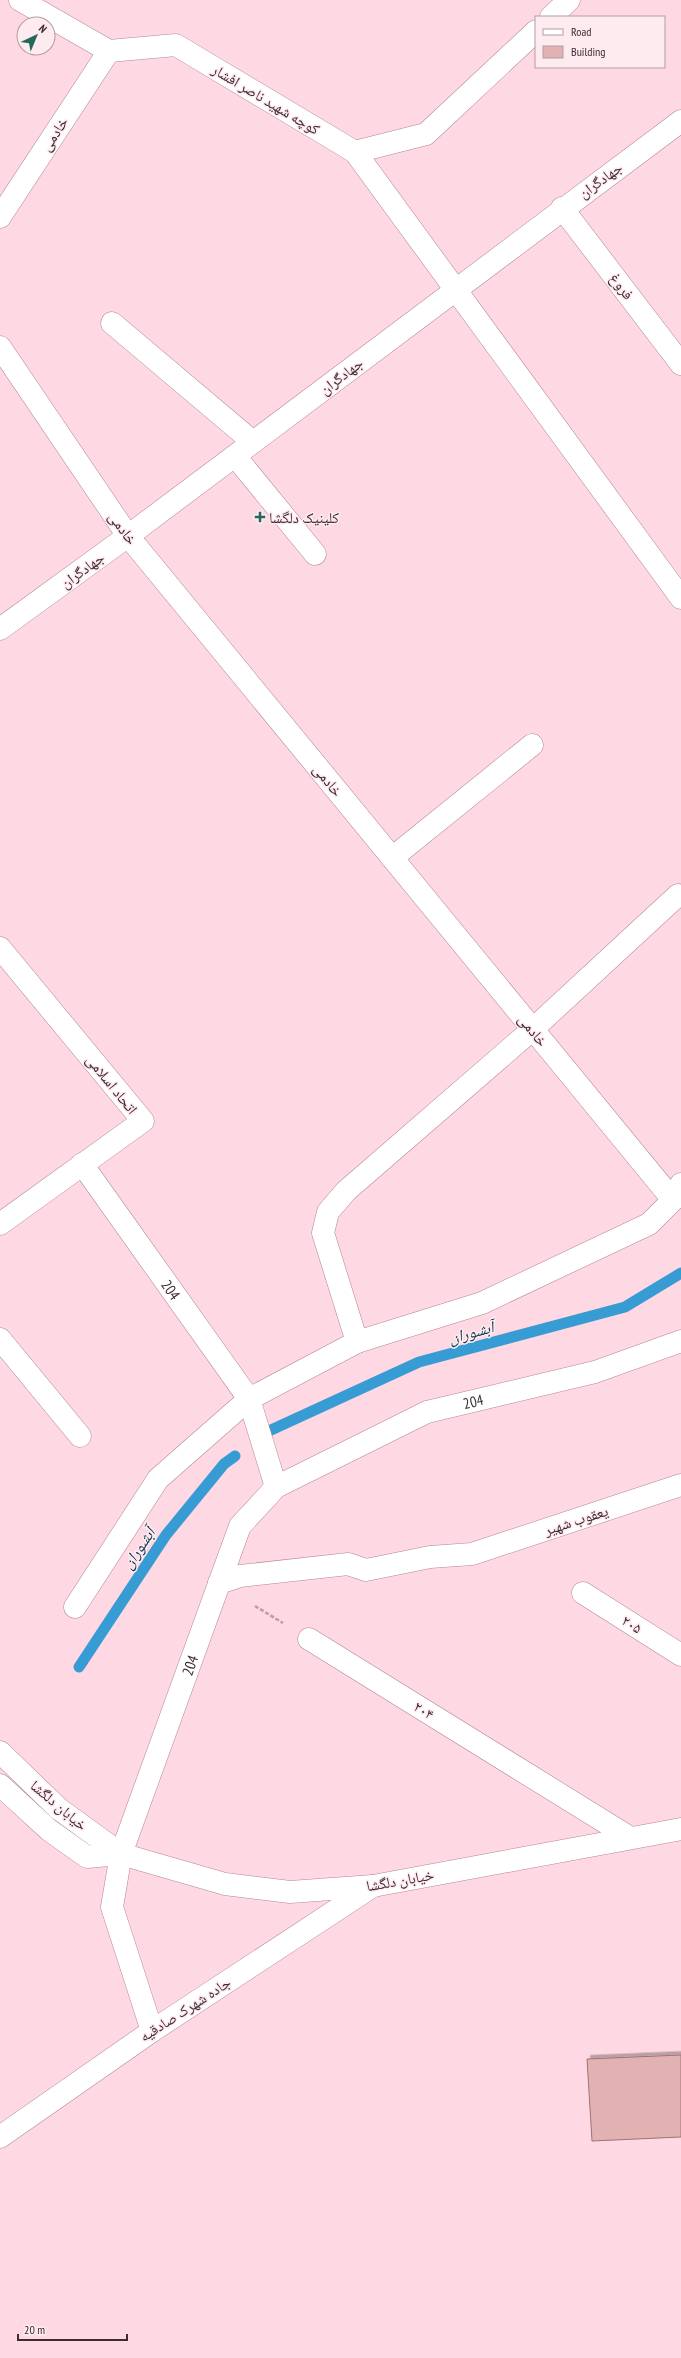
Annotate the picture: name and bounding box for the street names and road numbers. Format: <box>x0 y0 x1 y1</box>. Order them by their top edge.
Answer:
street label: کوچه شهید ناصر افشار <box>208 59 323 139</box>
street label: خادمی <box>36 113 73 155</box>
street label: جهادگران <box>574 157 627 203</box>
street label: فروغ <box>605 269 638 304</box>
street label: جهادگران <box>315 353 368 399</box>
street label: خادمی <box>104 508 142 549</box>
street label: جهادگران <box>56 547 109 593</box>
street label: خادمی <box>308 760 347 801</box>
street label: خادمی <box>513 1010 552 1051</box>
street label: اتحاد اسلامی <box>81 1050 142 1118</box>
street label: 204 <box>158 1276 185 1303</box>
street label: 204 <box>461 1389 485 1413</box>
street label: یعقوب شهیر <box>541 1501 611 1540</box>
street label: ۲۰۵ <box>618 1611 646 1638</box>
street label: 204 <box>177 1652 202 1678</box>
street label: ۲۰۴ <box>410 1697 438 1724</box>
street label: خیابان دلگشا <box>26 1776 92 1835</box>
street label: خیابان دلگشا <box>365 1865 436 1896</box>
street label: جاده شهرک صادقیه <box>136 1972 234 2046</box>

